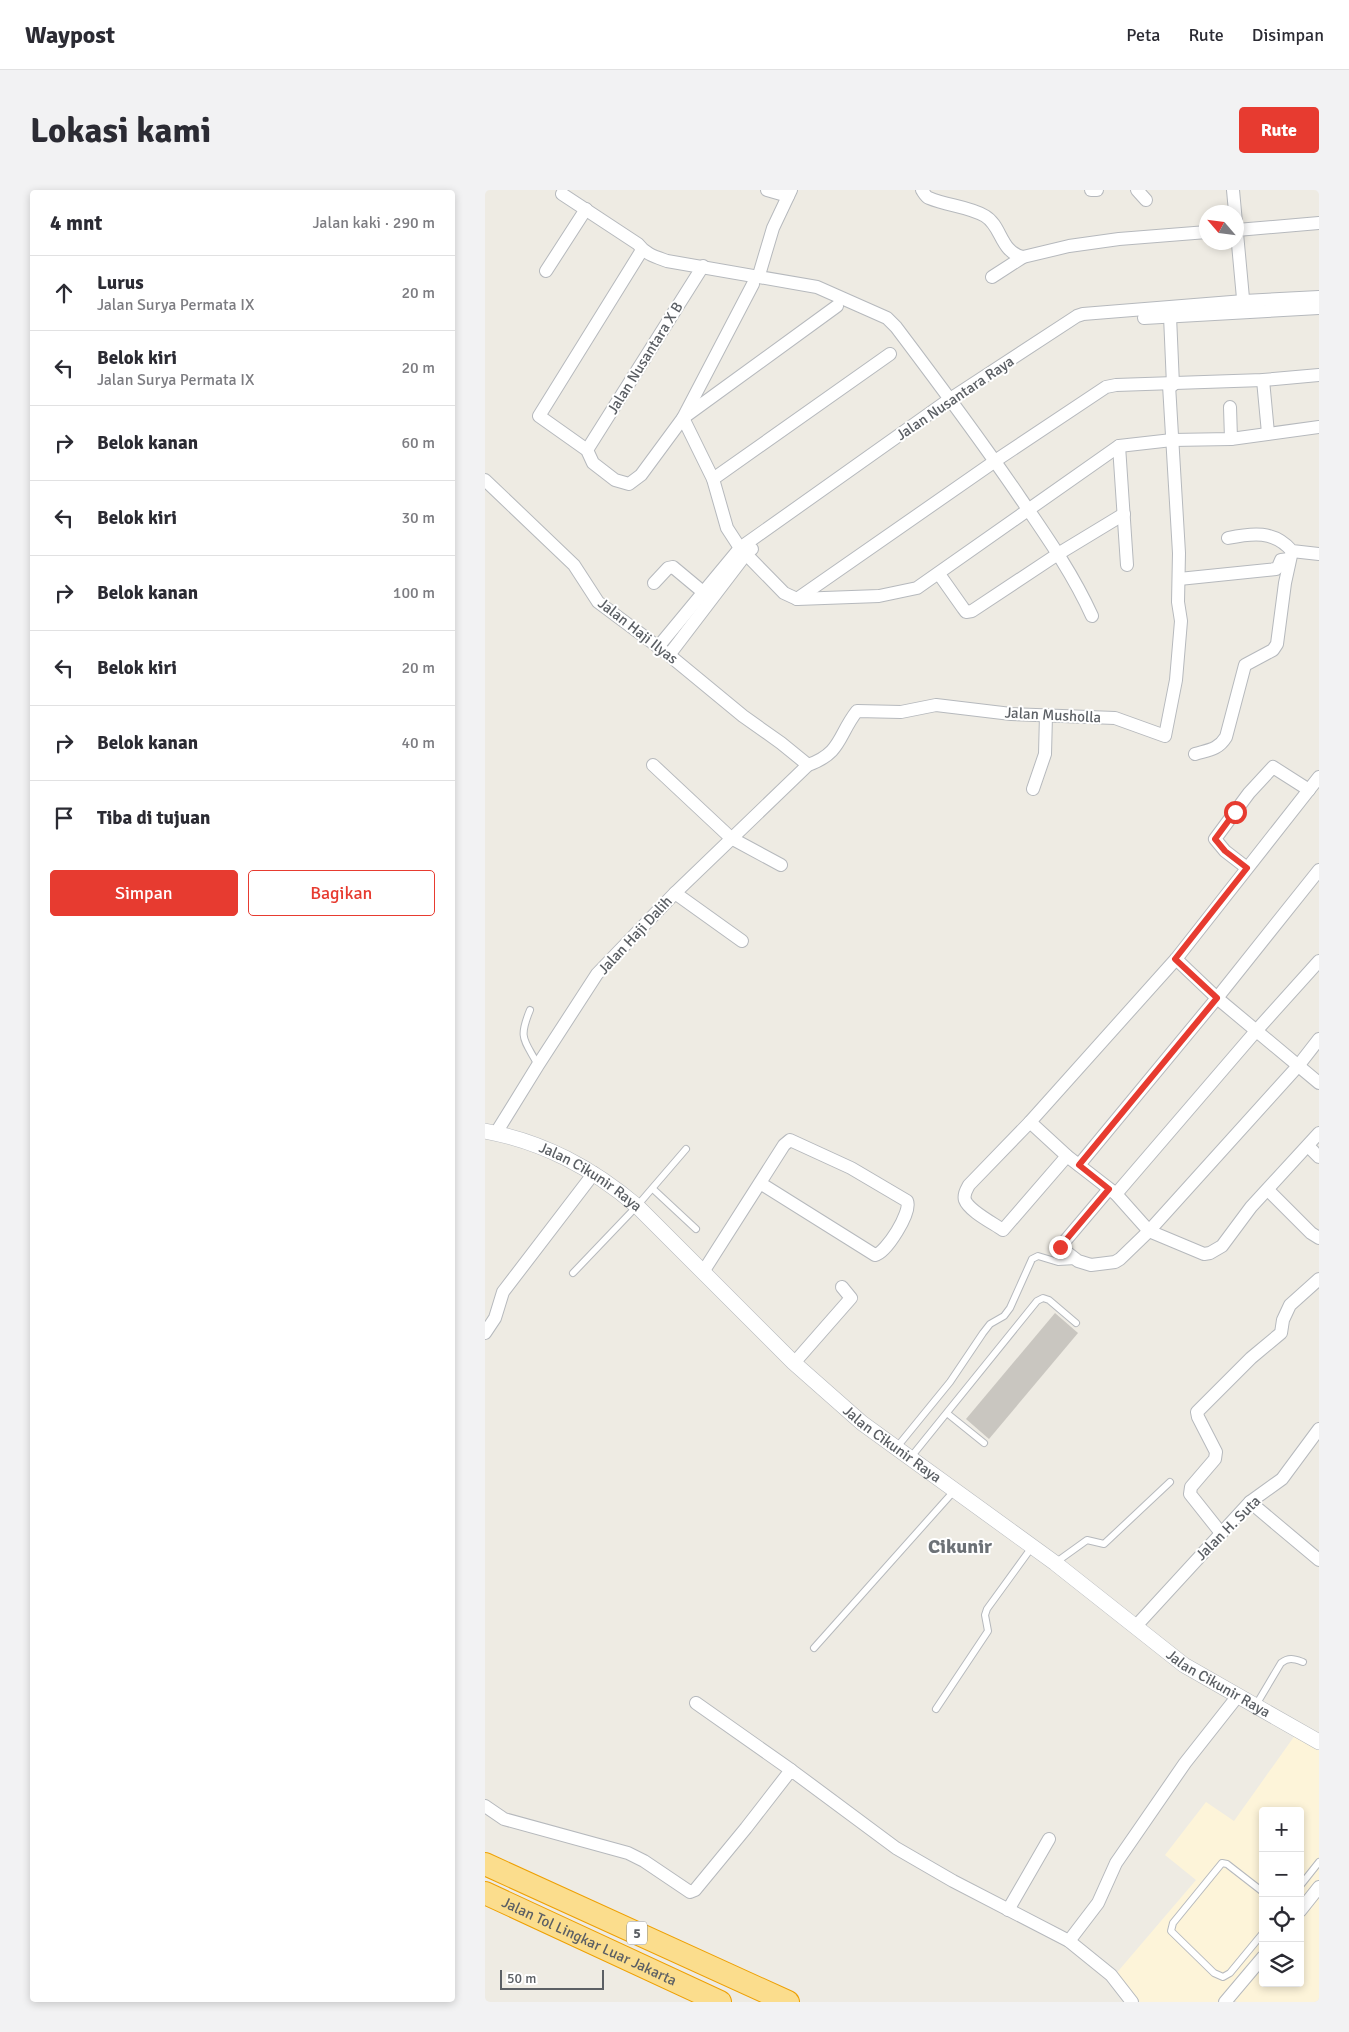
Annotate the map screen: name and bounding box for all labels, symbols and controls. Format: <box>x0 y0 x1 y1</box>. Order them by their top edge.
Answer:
text: Waypost <box>25 20 115 50</box>
text: Peta <box>1126 24 1160 46</box>
text: Rute <box>1188 24 1224 46</box>
text: Disimpan <box>1252 24 1324 46</box>
button: Rute <box>1239 107 1319 153</box>
text: Lokasi kami <box>30 109 211 152</box>
north arrow <box>1199 205 1244 250</box>
text: 4 mnt <box>50 210 102 236</box>
text: Jalan kaki · 290 m <box>313 213 435 233</box>
text: Lurus <box>97 271 144 295</box>
icon: ahead <box>50 279 78 307</box>
text: 20 m <box>401 283 435 303</box>
text: Jalan Surya Permata IX <box>97 295 254 315</box>
street label: Jalan Nusantara X B <box>603 299 687 417</box>
text: Belok kiri <box>97 346 177 370</box>
street label: Jalan Nusantara Raya <box>893 352 1017 444</box>
icon: left <box>50 354 78 382</box>
text: 20 m <box>401 358 435 378</box>
text: Jalan Surya Permata IX <box>97 370 254 390</box>
icon: right <box>50 429 78 457</box>
text: Belok kanan <box>97 431 198 455</box>
text: 60 m <box>401 433 435 453</box>
icon: left <box>50 504 78 532</box>
text: Belok kiri <box>97 506 177 530</box>
text: 30 m <box>401 508 435 528</box>
icon: right <box>50 579 78 607</box>
text: Belok kanan <box>97 581 198 605</box>
text: 100 m <box>393 583 435 603</box>
street label: Jalan Haji Ilyas <box>594 594 682 668</box>
icon: left <box>50 654 78 682</box>
text: Belok kiri <box>97 656 177 680</box>
text: 20 m <box>401 658 435 678</box>
street label: Jalan Musholla <box>1004 703 1102 727</box>
icon: right <box>50 729 78 757</box>
text: Belok kanan <box>97 731 198 755</box>
text: 40 m <box>401 733 435 753</box>
route start <box>1224 801 1247 824</box>
icon: arrive <box>50 804 78 832</box>
text: Tiba di tujuan <box>97 806 210 830</box>
button: Simpan <box>50 870 238 916</box>
button: Bagikan <box>248 870 435 916</box>
street label: Jalan Haji Dalih <box>594 892 676 978</box>
street label: Jalan Cikunir Raya <box>536 1138 645 1215</box>
route end <box>1049 1236 1072 1259</box>
street label: Jalan Cikunir Raya <box>839 1402 945 1487</box>
street label: Jalan H. Suta <box>1192 1492 1264 1564</box>
district label: Cikunir <box>928 1534 992 1559</box>
street label: Jalan Cikunir Raya <box>1163 1645 1274 1721</box>
map controls <box>1259 1807 1304 1987</box>
button: + <box>1259 1807 1304 1852</box>
button: − <box>1259 1852 1304 1897</box>
street label: Jalan Tol Lingkar Luar Jakarta <box>499 1893 680 1990</box>
button: locate <box>1259 1897 1304 1942</box>
road number: 5 <box>627 1922 647 1945</box>
button: layers <box>1259 1942 1304 1987</box>
scale bar <box>500 1967 604 1990</box>
text: 50 m <box>507 1970 536 1987</box>

